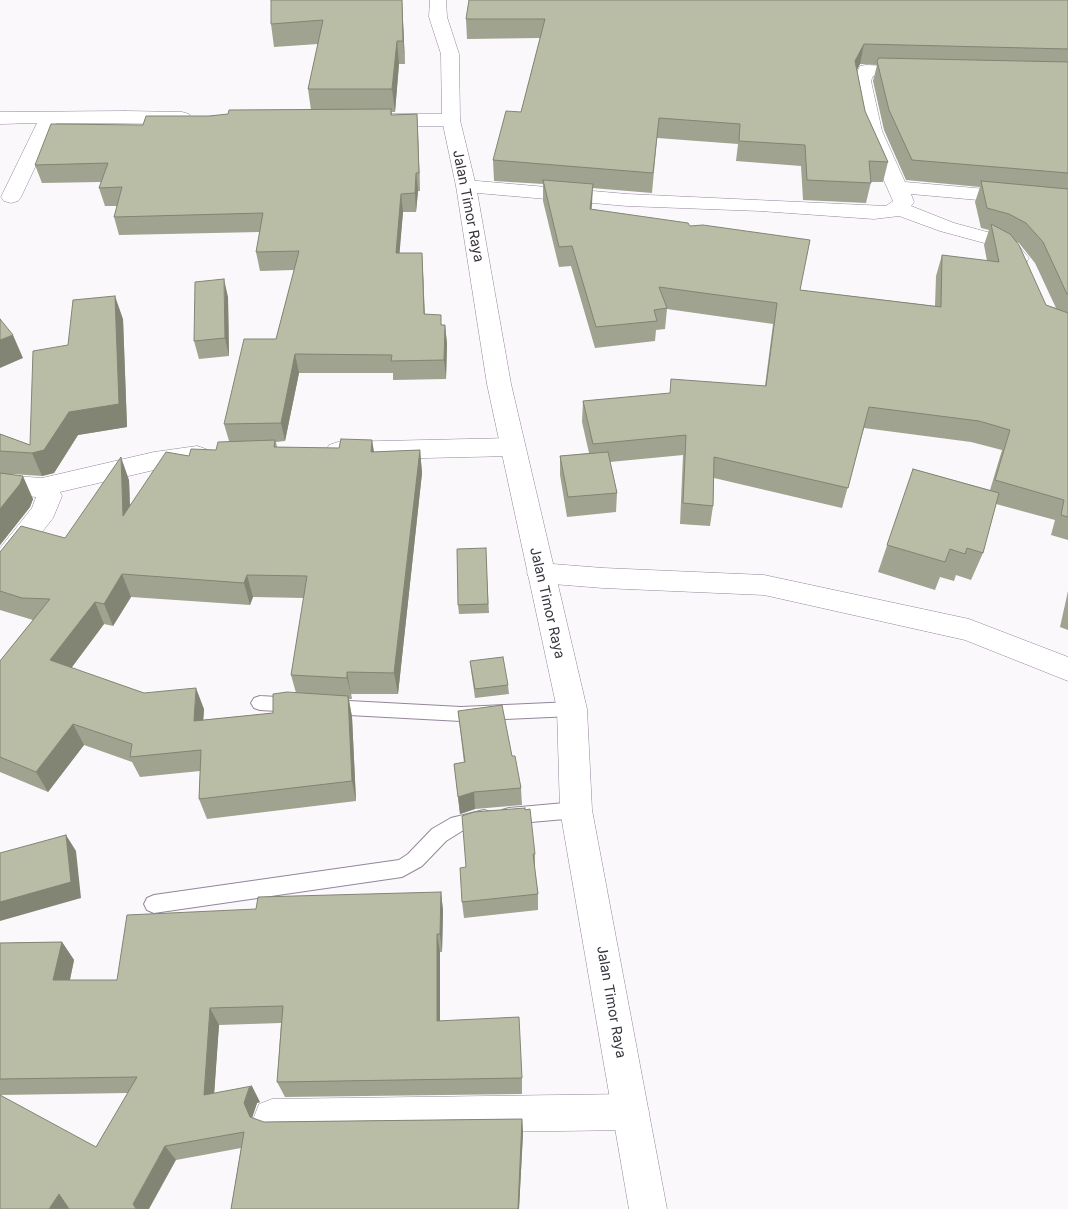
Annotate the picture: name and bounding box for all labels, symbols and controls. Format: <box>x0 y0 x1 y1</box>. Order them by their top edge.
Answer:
street label: Jalan Timor Raya <box>449 149 487 263</box>
street label: Jalan Timor Raya <box>526 546 568 660</box>
street label: Jalan Timor Raya <box>593 944 629 1060</box>

